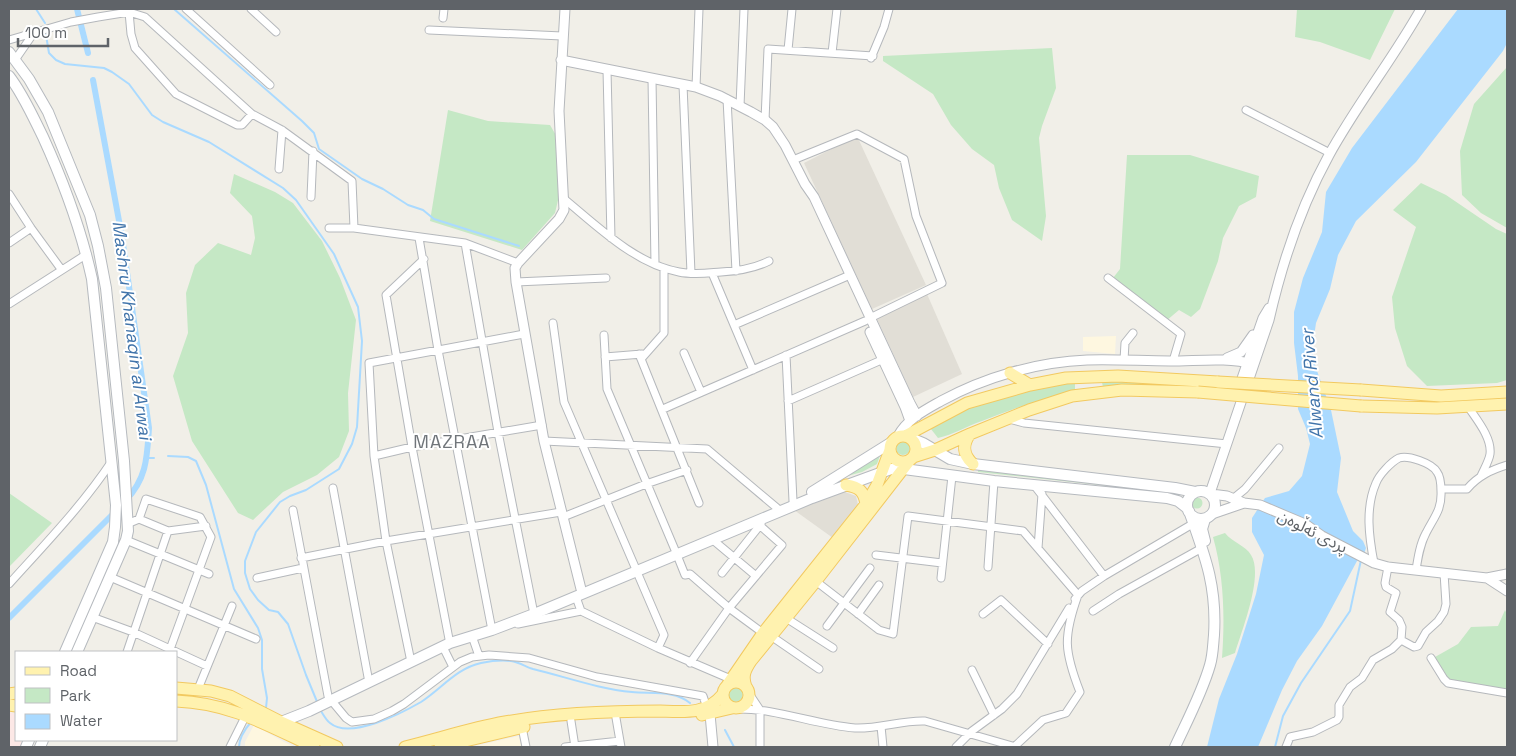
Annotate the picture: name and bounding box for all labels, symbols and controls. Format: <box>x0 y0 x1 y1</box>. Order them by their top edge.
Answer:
scale bar <box>18 15 108 47</box>
text: 100 m <box>25 23 67 42</box>
water label: Mashru Khanaqin al Arwai <box>108 219 158 443</box>
water label: Alwand River <box>1295 326 1328 440</box>
district label: MAZRAA <box>413 430 491 453</box>
street label: پردی ئەڵوەن <box>1274 504 1352 558</box>
legend <box>15 651 178 741</box>
text: Road <box>60 661 97 680</box>
text: Park <box>60 686 91 705</box>
text: Water <box>60 711 103 730</box>

